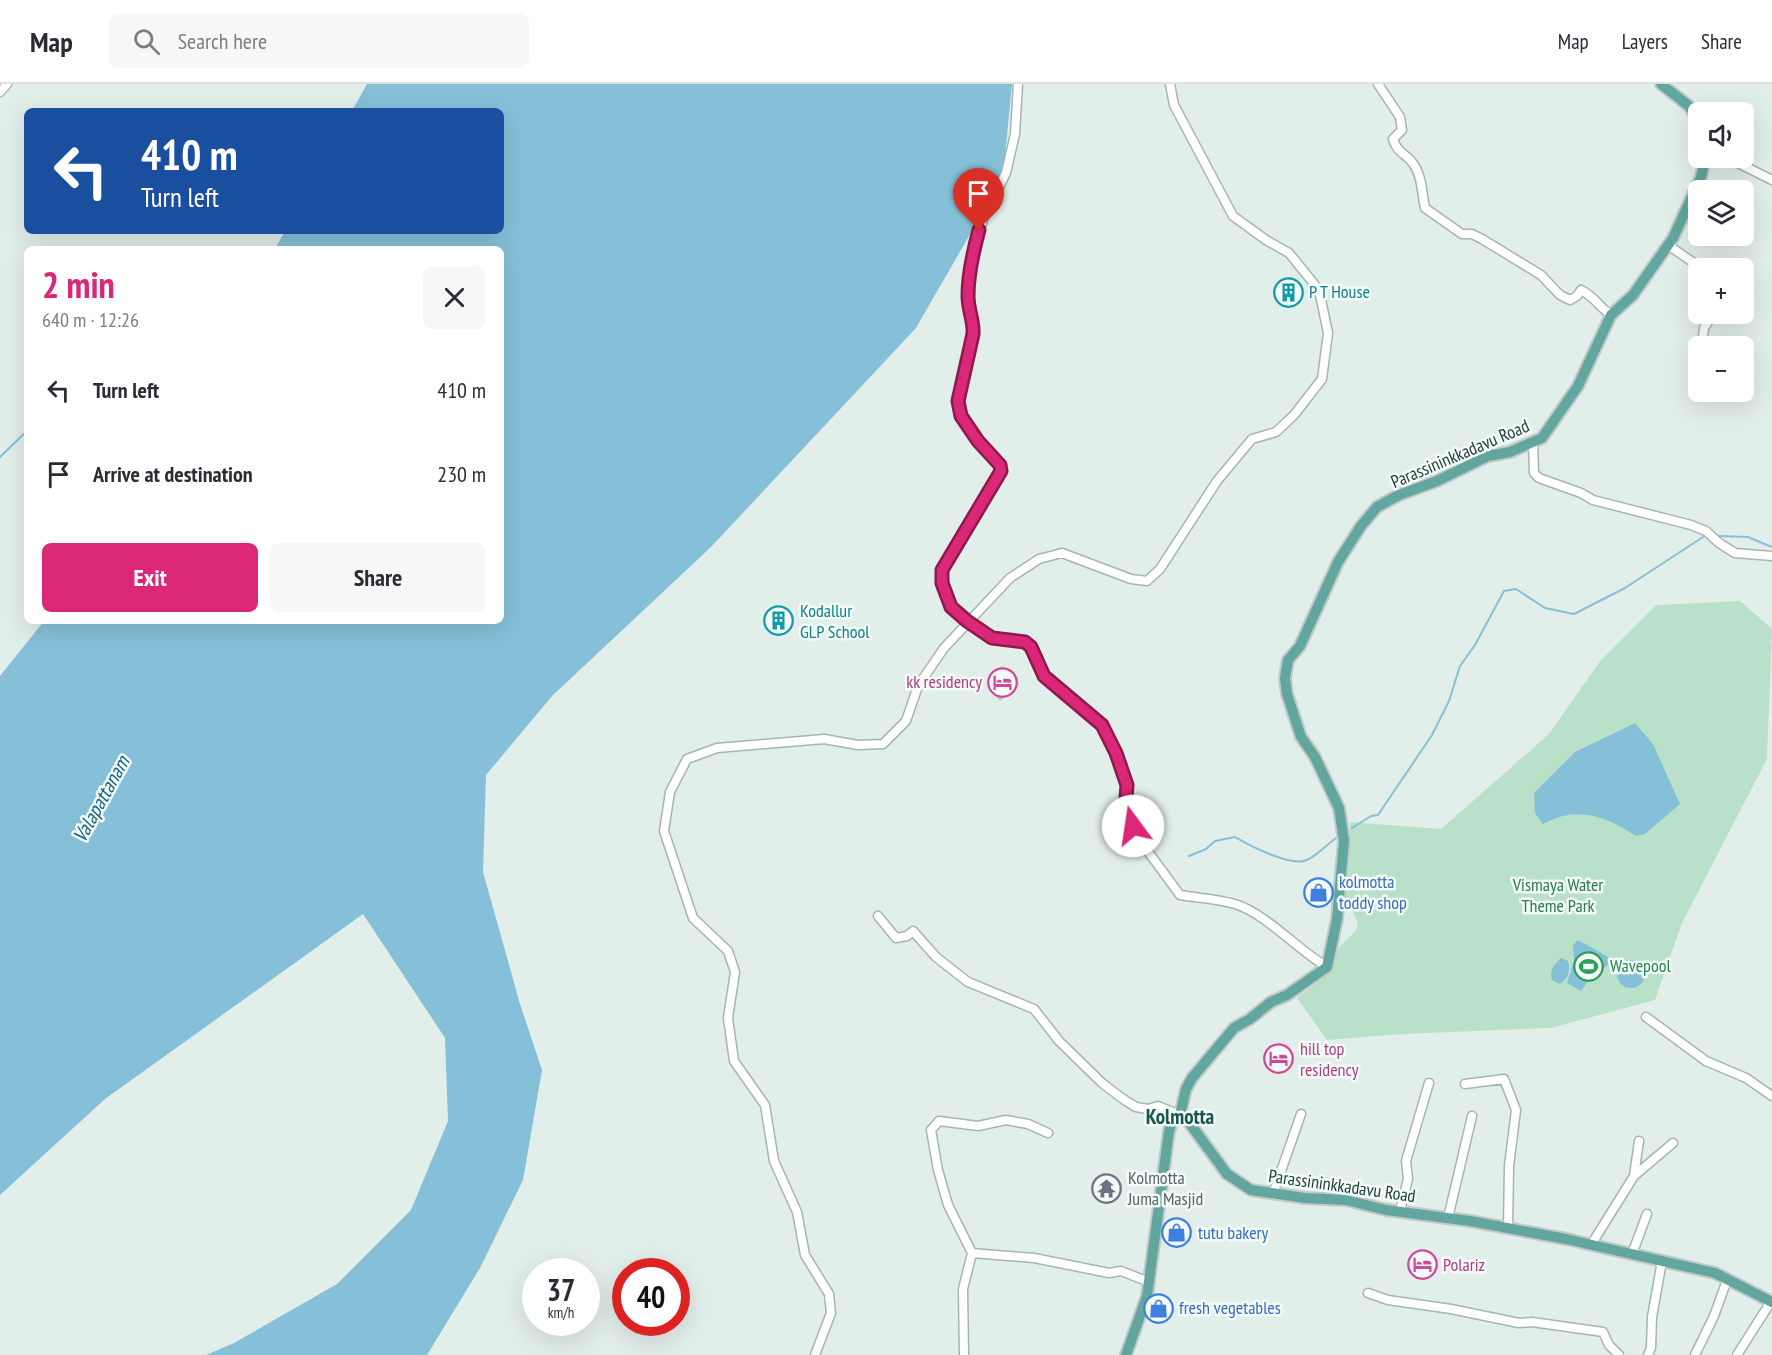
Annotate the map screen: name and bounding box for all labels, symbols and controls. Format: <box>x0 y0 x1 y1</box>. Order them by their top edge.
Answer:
search box <box>109 14 529 68</box>
text: Map <box>30 23 73 60</box>
icon: search <box>130 25 163 58</box>
text: Search here <box>178 27 267 55</box>
text: Map <box>1558 28 1589 55</box>
text: Layers <box>1622 28 1668 55</box>
text: Share <box>1701 28 1742 55</box>
map controls <box>1688 102 1754 402</box>
button: sound <box>1688 102 1754 168</box>
text: 410 m <box>141 127 238 182</box>
icon: left <box>42 132 120 210</box>
pin <box>953 168 1004 230</box>
icon: arrive <box>962 177 995 210</box>
text: Turn left <box>141 180 219 214</box>
button: layers <box>1688 180 1754 246</box>
button: + <box>1688 258 1754 324</box>
text: 2 min <box>42 261 115 308</box>
button: close <box>423 266 486 329</box>
building icon: P T House <box>1272 276 1304 308</box>
place label: P T House <box>1309 280 1370 303</box>
text: 640 m · 12:26 <box>42 307 139 333</box>
button: − <box>1688 336 1754 402</box>
icon: left <box>42 374 75 407</box>
text: Turn left <box>93 376 159 404</box>
text: 410 m <box>437 376 486 404</box>
street label: Parassininkkadavu Road <box>1387 414 1533 493</box>
icon: arrive <box>42 458 75 491</box>
text: Arrive at destination <box>93 460 253 488</box>
text: 230 m <box>437 460 486 488</box>
button: Exit <box>42 543 258 612</box>
button: Share <box>270 543 486 612</box>
place label: Kodallur GLP School <box>800 599 870 643</box>
building icon: Kodallur GLP School <box>763 605 795 637</box>
hotel icon: kk residency <box>987 666 1019 698</box>
place label: kk residency <box>906 670 982 693</box>
water label: Valapattanam <box>67 750 136 847</box>
position arrow <box>1101 794 1165 858</box>
place label: kolmotta toddy shop <box>1339 870 1407 914</box>
park label: Vismaya Water Theme Park <box>1512 873 1603 917</box>
shop icon: kolmotta toddy shop <box>1302 876 1334 908</box>
sports icon: Wavepool <box>1573 950 1605 982</box>
place label: Wavepool <box>1610 954 1671 977</box>
place label: hill top residency <box>1300 1037 1359 1081</box>
hotel icon: hill top residency <box>1263 1043 1295 1075</box>
district label: Kolmotta <box>1146 1103 1215 1130</box>
street label: Parassininkkadavu Road <box>1267 1164 1417 1207</box>
place label: Kolmotta Juma Masjid <box>1127 1166 1203 1210</box>
temple icon: Kolmotta Juma Masjid <box>1091 1172 1123 1204</box>
shop icon: tutu bakery <box>1161 1217 1193 1249</box>
place label: tutu bakery <box>1198 1221 1269 1244</box>
hotel icon: Polariz <box>1406 1249 1438 1281</box>
place label: Polariz <box>1443 1253 1485 1276</box>
speed limit sign: 40 <box>612 1258 690 1336</box>
text: 37 <box>547 1270 575 1309</box>
shop icon: fresh vegetables <box>1142 1292 1174 1324</box>
place label: fresh vegetables <box>1179 1296 1281 1319</box>
text: km/h <box>548 1303 574 1322</box>

